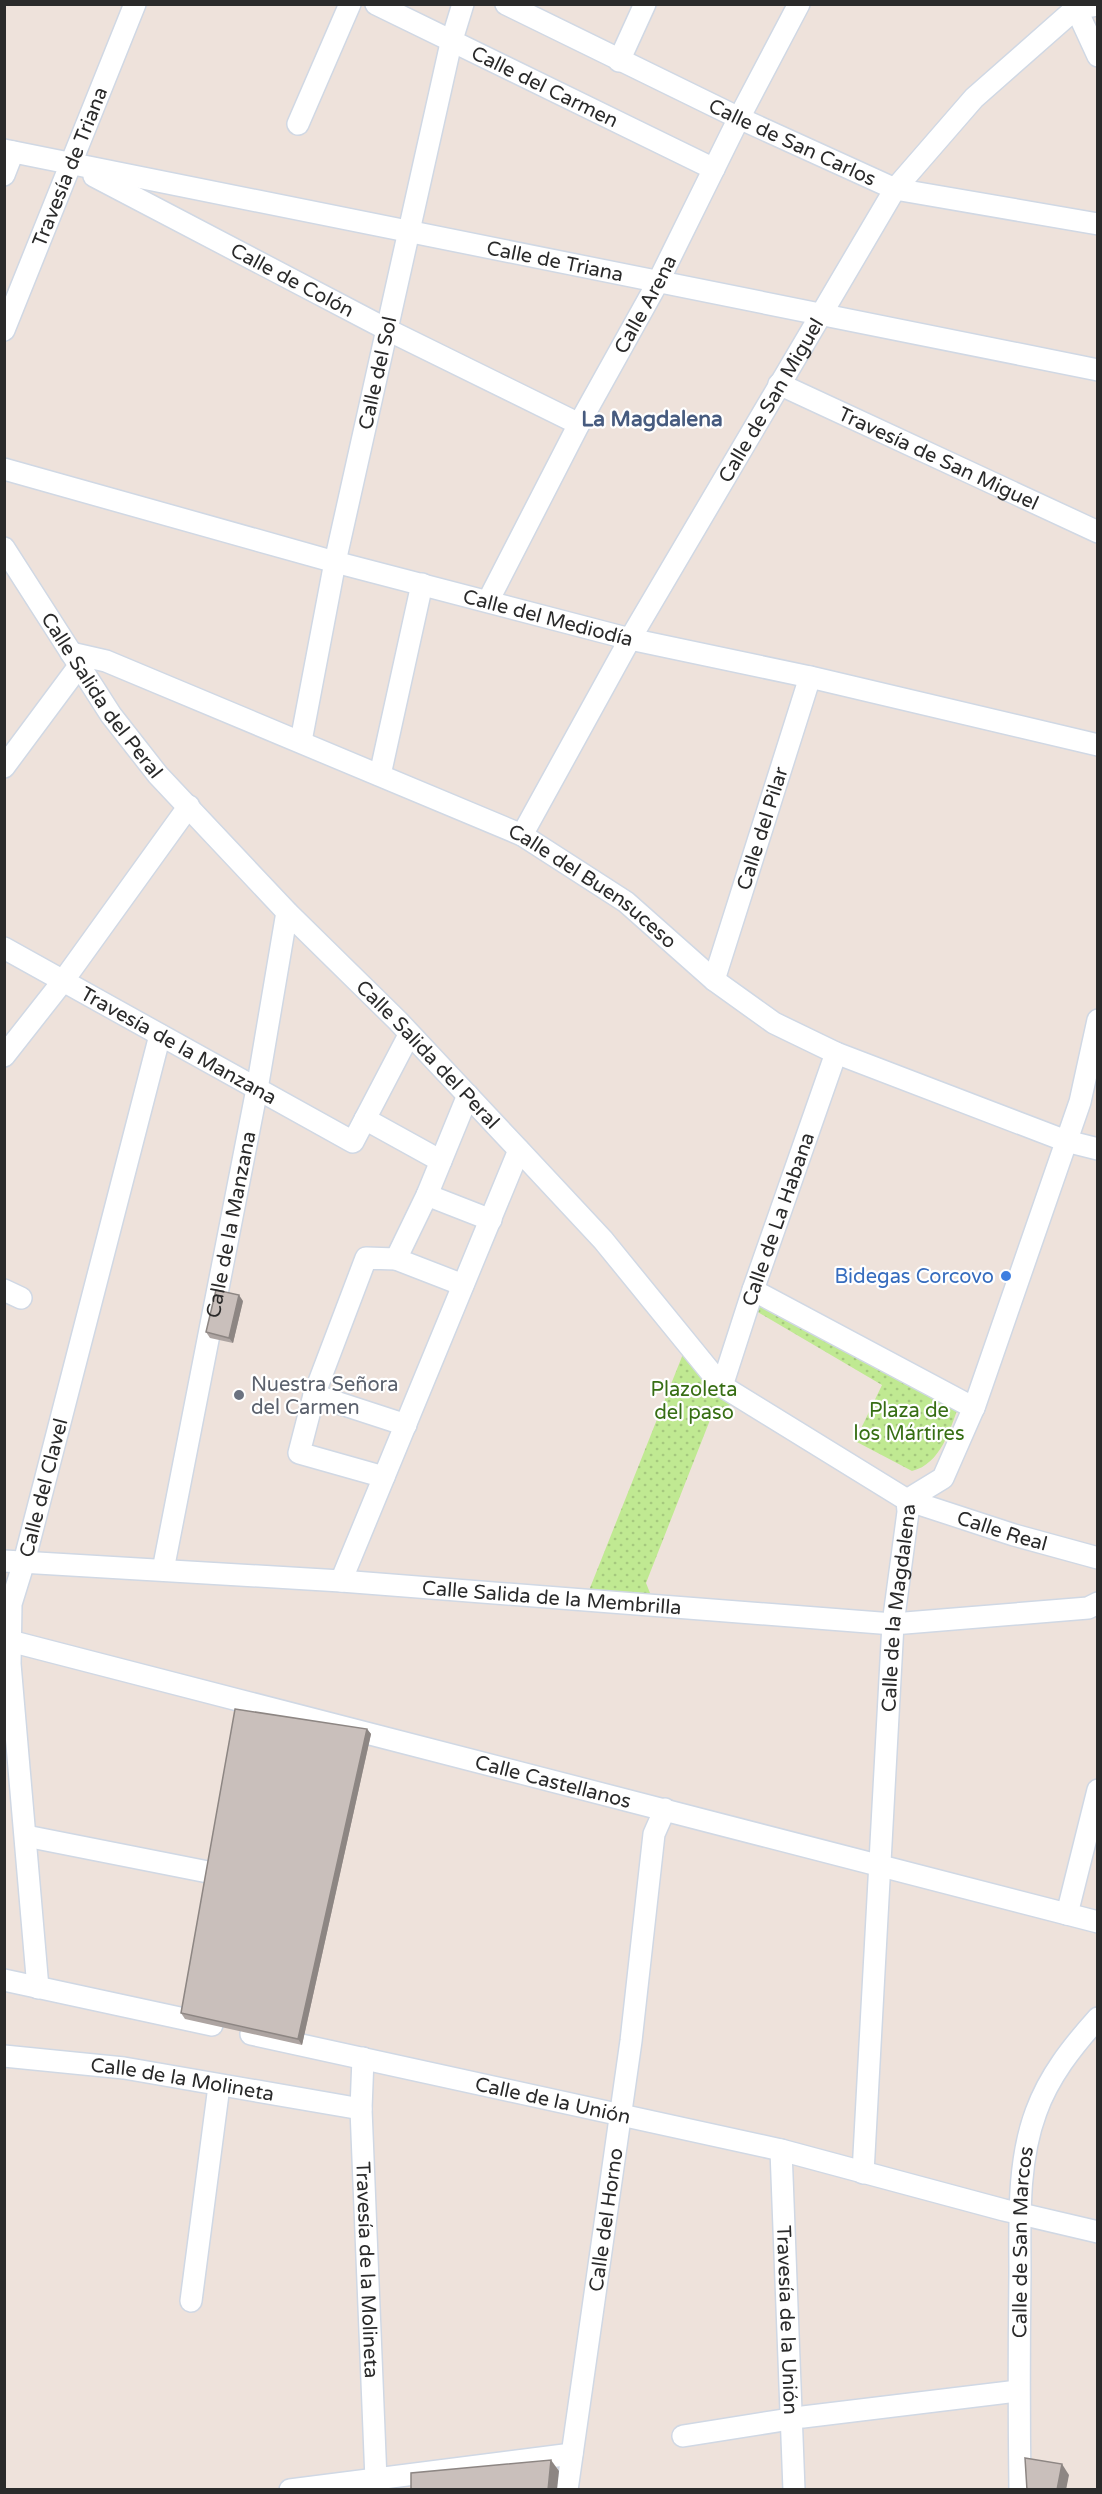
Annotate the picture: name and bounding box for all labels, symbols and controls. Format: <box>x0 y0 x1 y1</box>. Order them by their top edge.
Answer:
street label: Calle del Carmen <box>467 41 622 133</box>
street label: Travesía de Triana <box>28 84 113 250</box>
street label: Calle de San Carlos <box>704 94 879 192</box>
street label: Calle de Triana <box>484 236 625 287</box>
street label: Calle de Colón <box>226 239 358 323</box>
street label: Calle Arena <box>610 251 682 358</box>
street label: Calle del Sol <box>354 314 403 432</box>
street label: Calle de San Miguel <box>714 314 829 487</box>
street label: Travesía de San Miguel <box>834 402 1042 516</box>
district label: La Magdalena <box>581 407 723 432</box>
street label: Calle del Mediodía <box>460 585 635 652</box>
street label: Calle Salida del Peral <box>35 608 167 784</box>
street label: Calle del Pilar <box>732 764 794 893</box>
street label: Calle del Buensuceso <box>505 820 681 954</box>
street label: Calle Salida del Peral <box>351 976 504 1134</box>
street label: Travesía de la Manzana <box>76 982 281 1110</box>
street label: Calle de la Manzana <box>202 1129 261 1320</box>
street label: Calle de La Habana <box>738 1129 820 1309</box>
place label: Bidegas Corcovo <box>834 1265 994 1289</box>
marker: Bidegas Corcovo <box>999 1269 1013 1283</box>
place label: Nuestra Señora del Carmen <box>251 1373 398 1420</box>
park label: Plazoleta del paso <box>651 1378 737 1425</box>
marker: Nuestra Señora del Carmen <box>232 1388 246 1402</box>
park label: Plaza de los Mártires <box>853 1399 965 1446</box>
street label: Calle del Clavel <box>15 1416 74 1560</box>
street label: Calle de la Magdalena <box>877 1503 921 1713</box>
street label: Calle Real <box>954 1506 1050 1557</box>
street label: Calle Salida de la Membrilla <box>421 1576 682 1620</box>
street label: Calle Castellanos <box>472 1751 634 1814</box>
street label: Calle de la Molineta <box>89 2054 276 2107</box>
street label: Calle de la Unión <box>473 2072 633 2130</box>
street label: Calle de San Marcos <box>1008 2144 1039 2338</box>
street label: Calle del Horno <box>584 2146 629 2293</box>
street label: Travesía de la Molineta <box>350 2161 383 2379</box>
street label: Travesía de la Unión <box>771 2225 802 2415</box>

